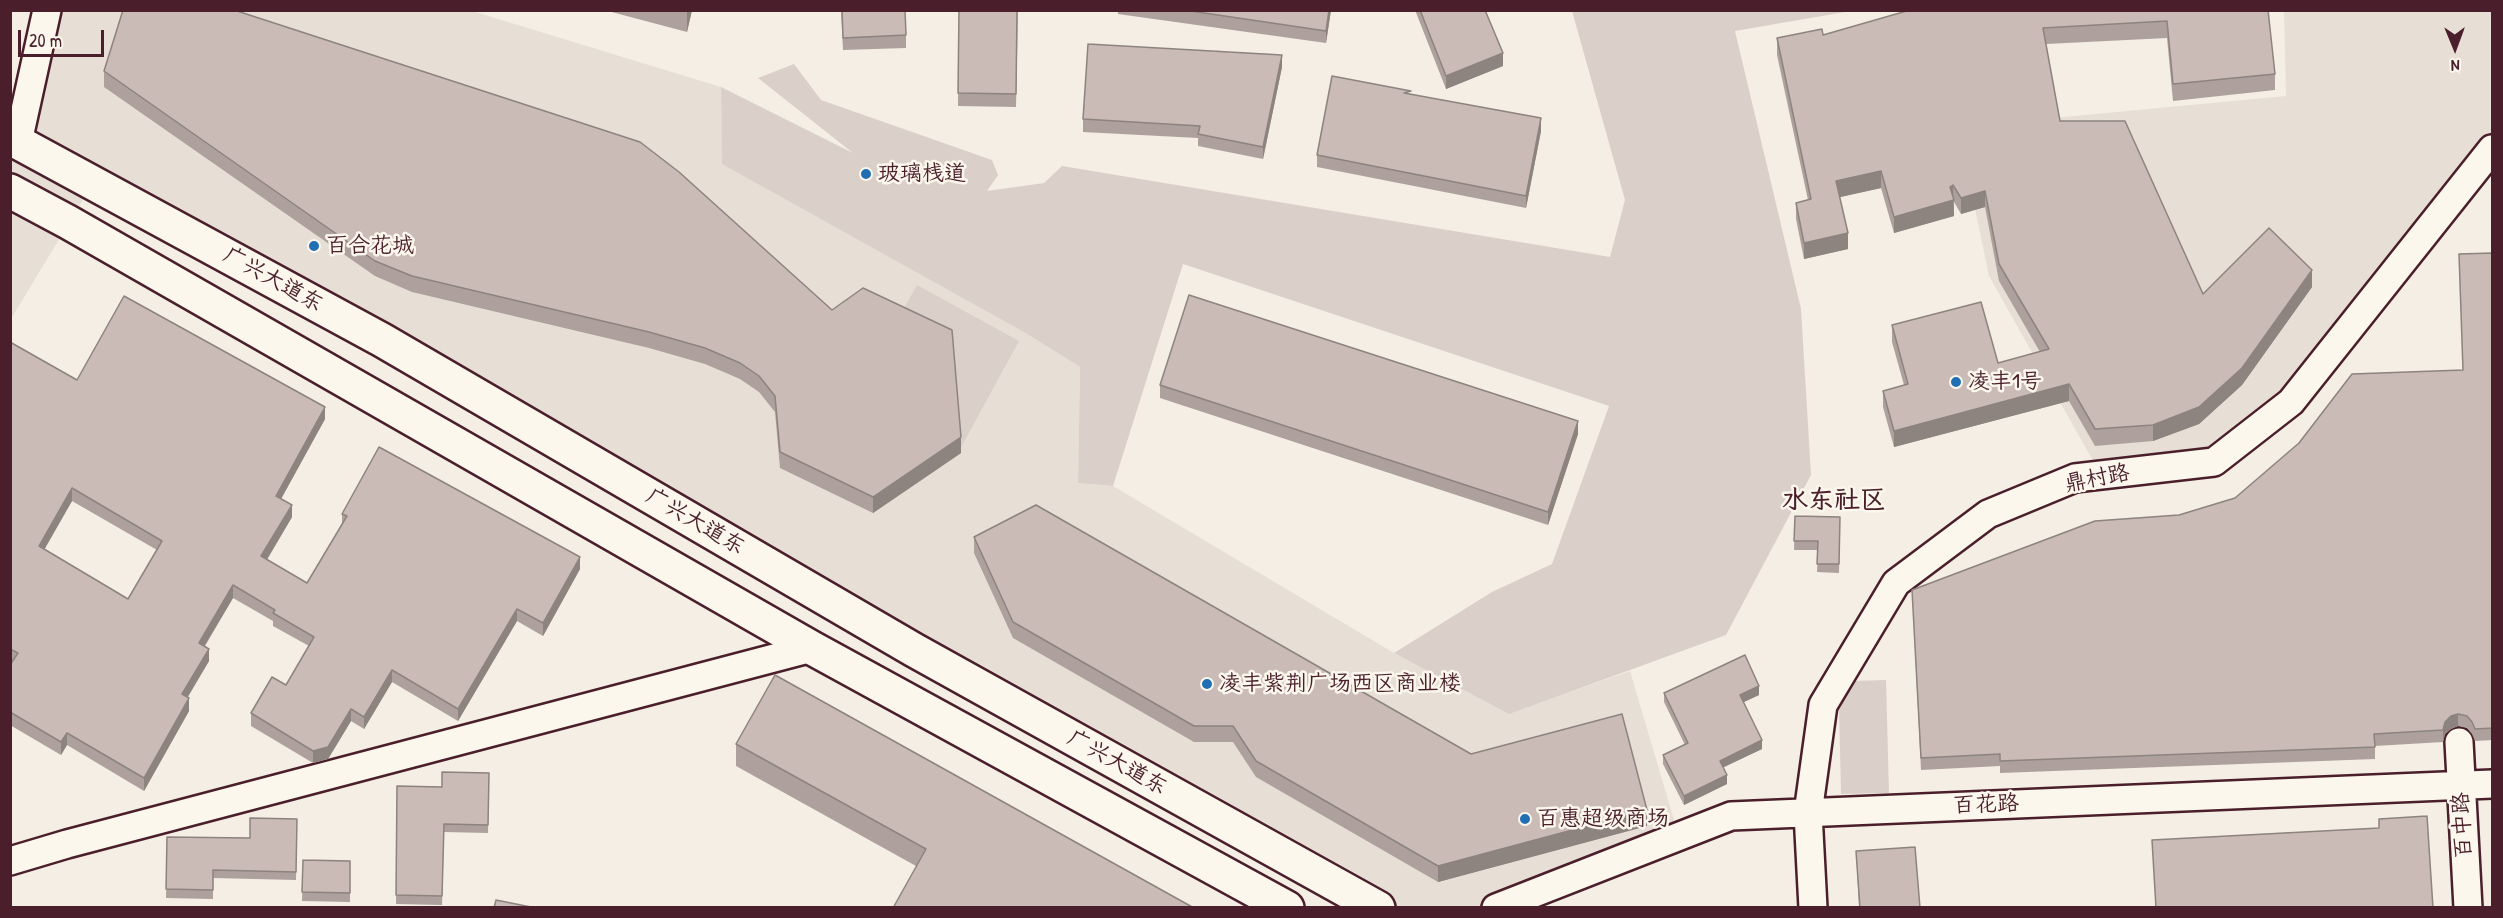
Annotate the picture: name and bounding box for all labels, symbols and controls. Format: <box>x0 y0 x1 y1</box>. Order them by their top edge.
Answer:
scale bar <box>21 18 106 56</box>
north arrow <box>2425 18 2485 78</box>
text: 20 m <box>29 28 62 53</box>
text: N <box>2451 55 2460 77</box>
place label: 玻璃栈道 <box>878 161 966 187</box>
marker: 玻璃栈道 <box>859 167 873 181</box>
place label: 百合花城 <box>326 233 414 259</box>
marker: 百合花城 <box>307 239 321 253</box>
street label: 广兴大道东 <box>218 242 328 318</box>
place label: 凌丰1号 <box>1968 369 2042 395</box>
marker: 凌丰1号 <box>1949 375 1963 389</box>
street label: 鼎村路 <box>2062 460 2132 498</box>
street label: 广兴大道东 <box>641 483 749 561</box>
district label: 水东社区 <box>1782 485 1886 517</box>
place label: 凌丰紫荆广场西区商业楼 <box>1219 671 1461 697</box>
marker: 凌丰紫荆广场西区商业楼 <box>1200 677 1214 691</box>
street label: 广兴大道东 <box>1062 725 1172 801</box>
street label: 百花路 <box>1953 791 2019 819</box>
street label: 百中路 <box>2448 791 2478 859</box>
place label: 百惠超级商场 <box>1537 806 1669 832</box>
marker: 百惠超级商场 <box>1518 812 1532 826</box>

